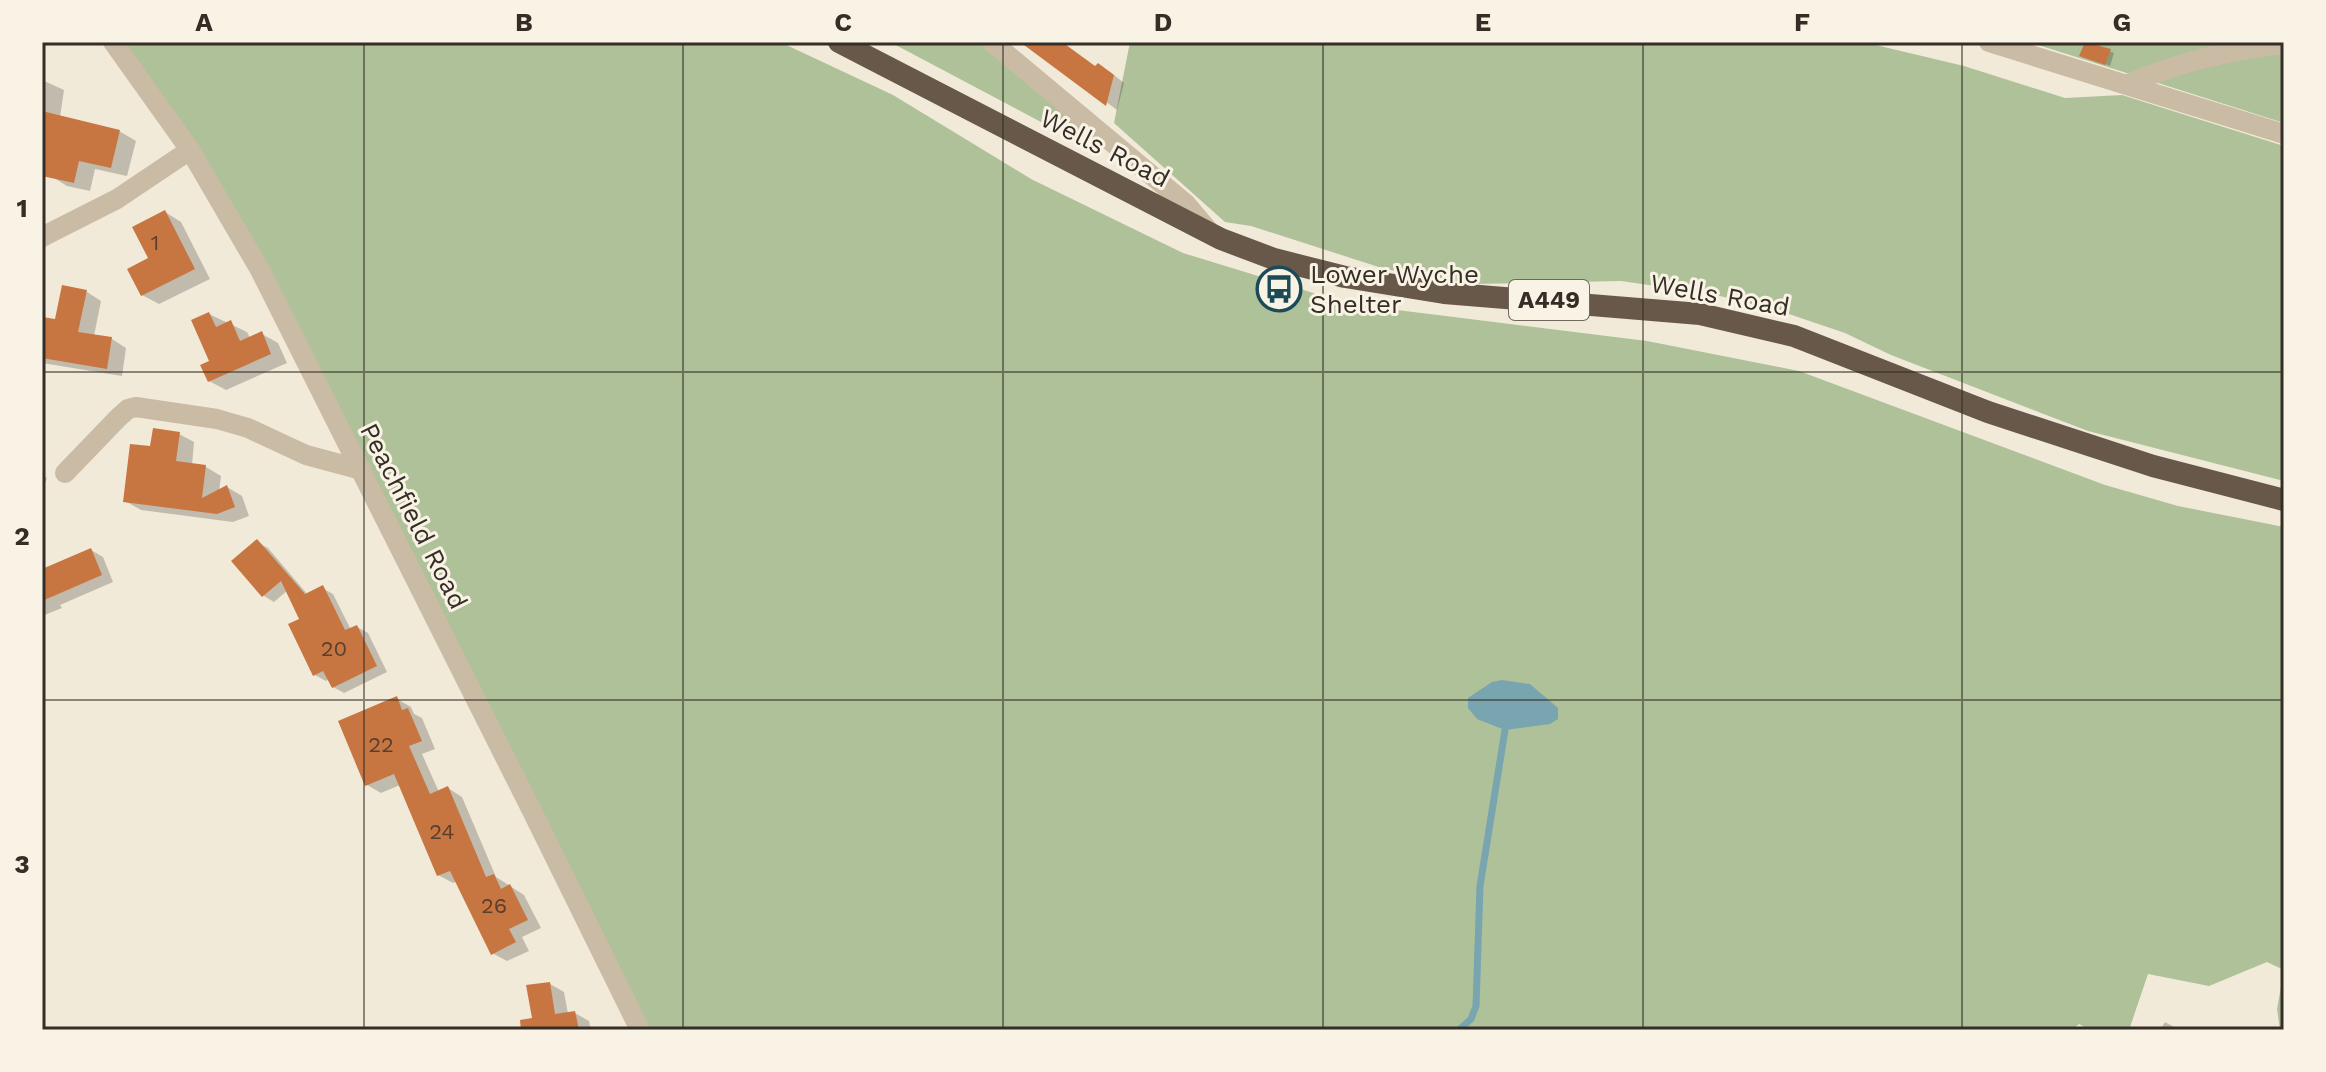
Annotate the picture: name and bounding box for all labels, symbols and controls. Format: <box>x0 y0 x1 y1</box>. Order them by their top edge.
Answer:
text: A <box>195 7 213 37</box>
text: B <box>515 7 533 37</box>
text: C <box>834 7 852 37</box>
text: D <box>1154 7 1172 37</box>
text: E <box>1475 7 1491 37</box>
text: F <box>1794 7 1810 37</box>
text: G <box>2113 7 2131 37</box>
street label: Wells Road <box>1035 103 1175 193</box>
text: 1 <box>16 193 28 223</box>
house number: 1 <box>151 230 159 255</box>
place label: Lower Wyche Shelter <box>1310 259 1479 319</box>
bus stop icon: Lower Wyche Shelter <box>1255 265 1303 313</box>
street label: Wells Road <box>1648 268 1792 322</box>
road number: A449 <box>1509 280 1589 320</box>
street label: Peachfield Road <box>354 418 474 614</box>
text: 2 <box>14 521 30 551</box>
house number: 20 <box>321 636 347 661</box>
house number: 22 <box>368 732 394 757</box>
house number: 24 <box>429 819 455 844</box>
text: 3 <box>14 849 30 879</box>
house number: 26 <box>481 893 507 918</box>

